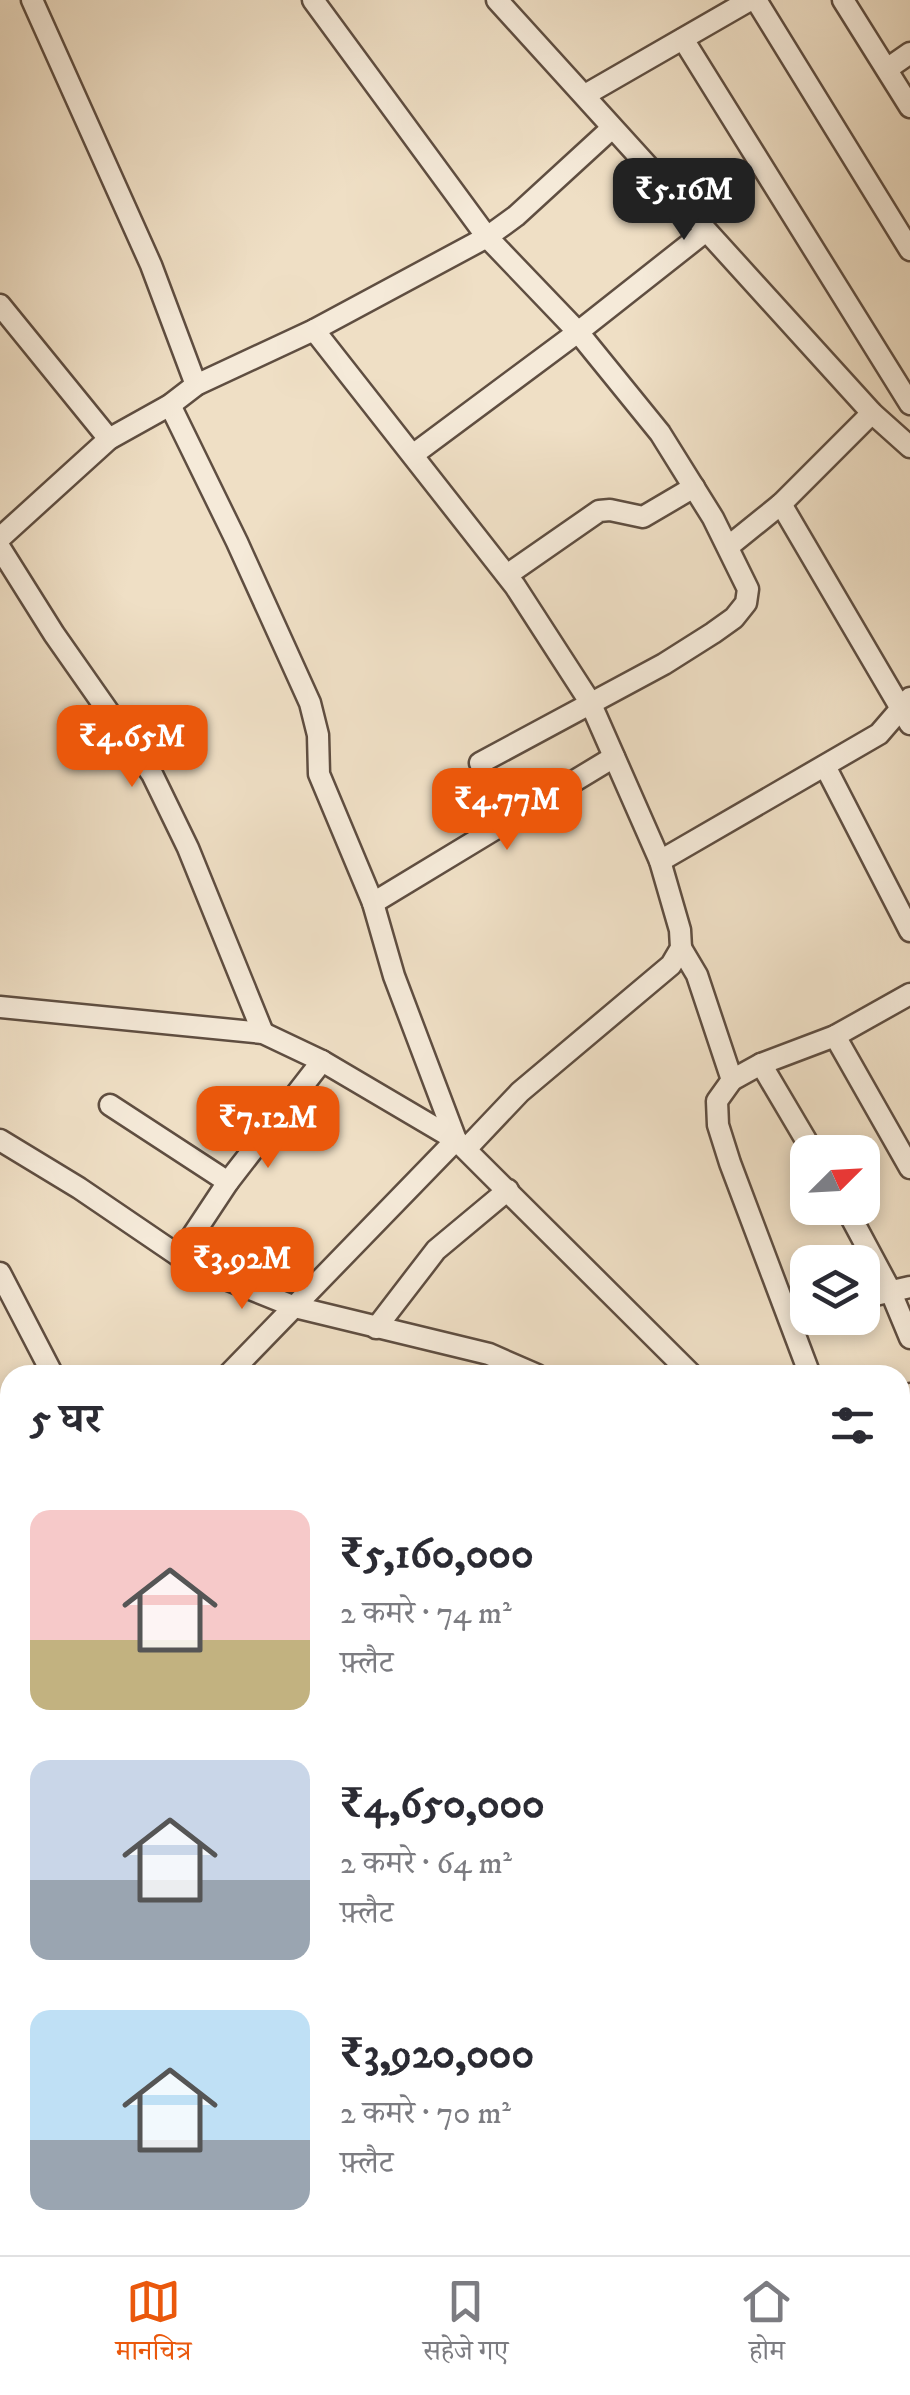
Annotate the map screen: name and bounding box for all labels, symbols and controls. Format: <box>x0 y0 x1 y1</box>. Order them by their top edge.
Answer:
pin: ₹5.16M <box>603 158 765 243</box>
text: ₹5.16M <box>635 170 733 210</box>
pin: ₹4.65M <box>51 705 213 790</box>
text: ₹4.65M <box>79 717 185 757</box>
pin: ₹4.77M <box>426 768 588 853</box>
text: ₹4.77M <box>454 780 560 820</box>
pin: ₹7.12M <box>187 1086 349 1171</box>
text: ₹7.12M <box>218 1098 318 1138</box>
north arrow <box>790 1135 880 1225</box>
map controls <box>790 1135 880 1335</box>
pin: ₹3.92M <box>161 1227 323 1312</box>
text: ₹3.92M <box>193 1239 291 1279</box>
button: layers <box>790 1245 880 1335</box>
text: 5 घर <box>30 1394 102 1446</box>
icon: filters <box>825 1398 880 1453</box>
text: ₹5,160,000 <box>340 1529 534 1581</box>
icon: home <box>110 1550 230 1670</box>
text: 2 कमरे · 74 m² <box>340 1594 512 1634</box>
text: फ़्लैट <box>340 1644 393 1684</box>
text: ₹4,650,000 <box>340 1779 545 1831</box>
icon: home <box>110 1800 230 1920</box>
text: 2 कमरे · 64 m² <box>340 1844 512 1884</box>
text: फ़्लैट <box>340 1894 393 1934</box>
text: ₹3,920,000 <box>340 2029 534 2081</box>
icon: home <box>110 2050 230 2170</box>
text: 2 कमरे · 70 m² <box>340 2094 511 2134</box>
text: फ़्लैट <box>340 2144 393 2184</box>
tab: मानचित्र <box>116 2274 191 2378</box>
tab: सहेजे गए <box>423 2274 508 2378</box>
tab: होम <box>739 2274 794 2378</box>

